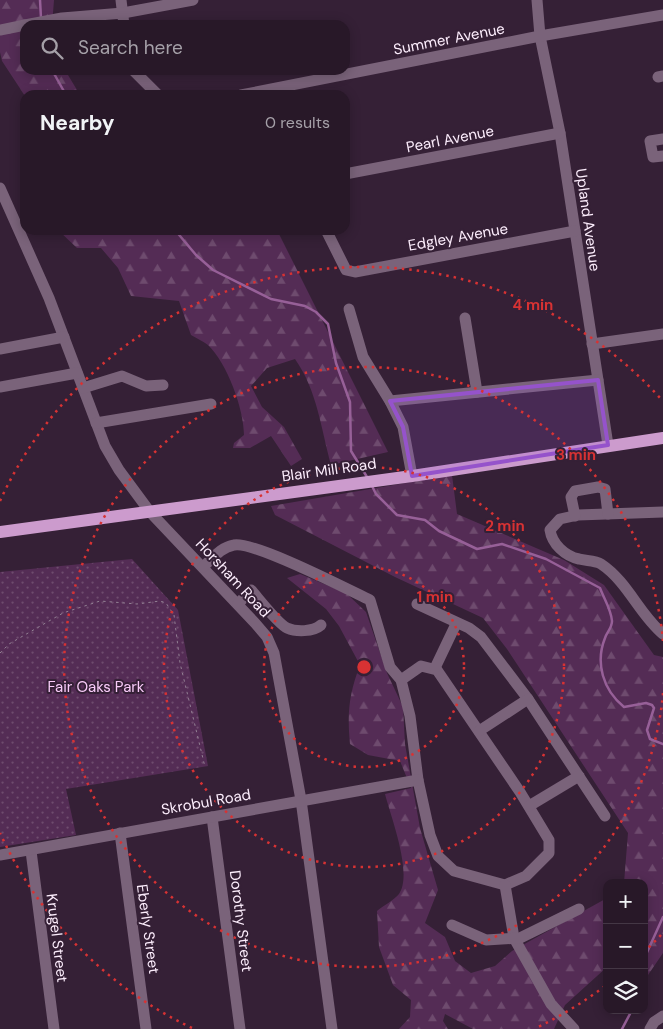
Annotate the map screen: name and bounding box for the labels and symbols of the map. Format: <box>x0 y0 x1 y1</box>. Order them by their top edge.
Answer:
street label: Summer Avenue <box>392 18 506 60</box>
street label: Pearl Avenue <box>405 121 495 157</box>
street label: Upland Avenue <box>571 167 605 273</box>
street label: Edgley Avenue <box>406 218 510 256</box>
text: 4 min <box>513 295 553 315</box>
text: 3 min <box>556 445 596 465</box>
street label: Blair Mill Road <box>280 453 378 487</box>
text: 2 min <box>485 516 525 536</box>
street label: Horsham Road <box>191 534 275 622</box>
text: 1 min <box>417 587 453 607</box>
centre of rings <box>355 658 373 676</box>
park label: Fair Oaks Park <box>48 677 145 697</box>
street label: Skrobul Road <box>160 784 252 820</box>
street label: Dorothy Street <box>225 869 257 973</box>
street label: Eberly Street <box>132 883 164 975</box>
street label: Krugel Street <box>42 892 72 984</box>

